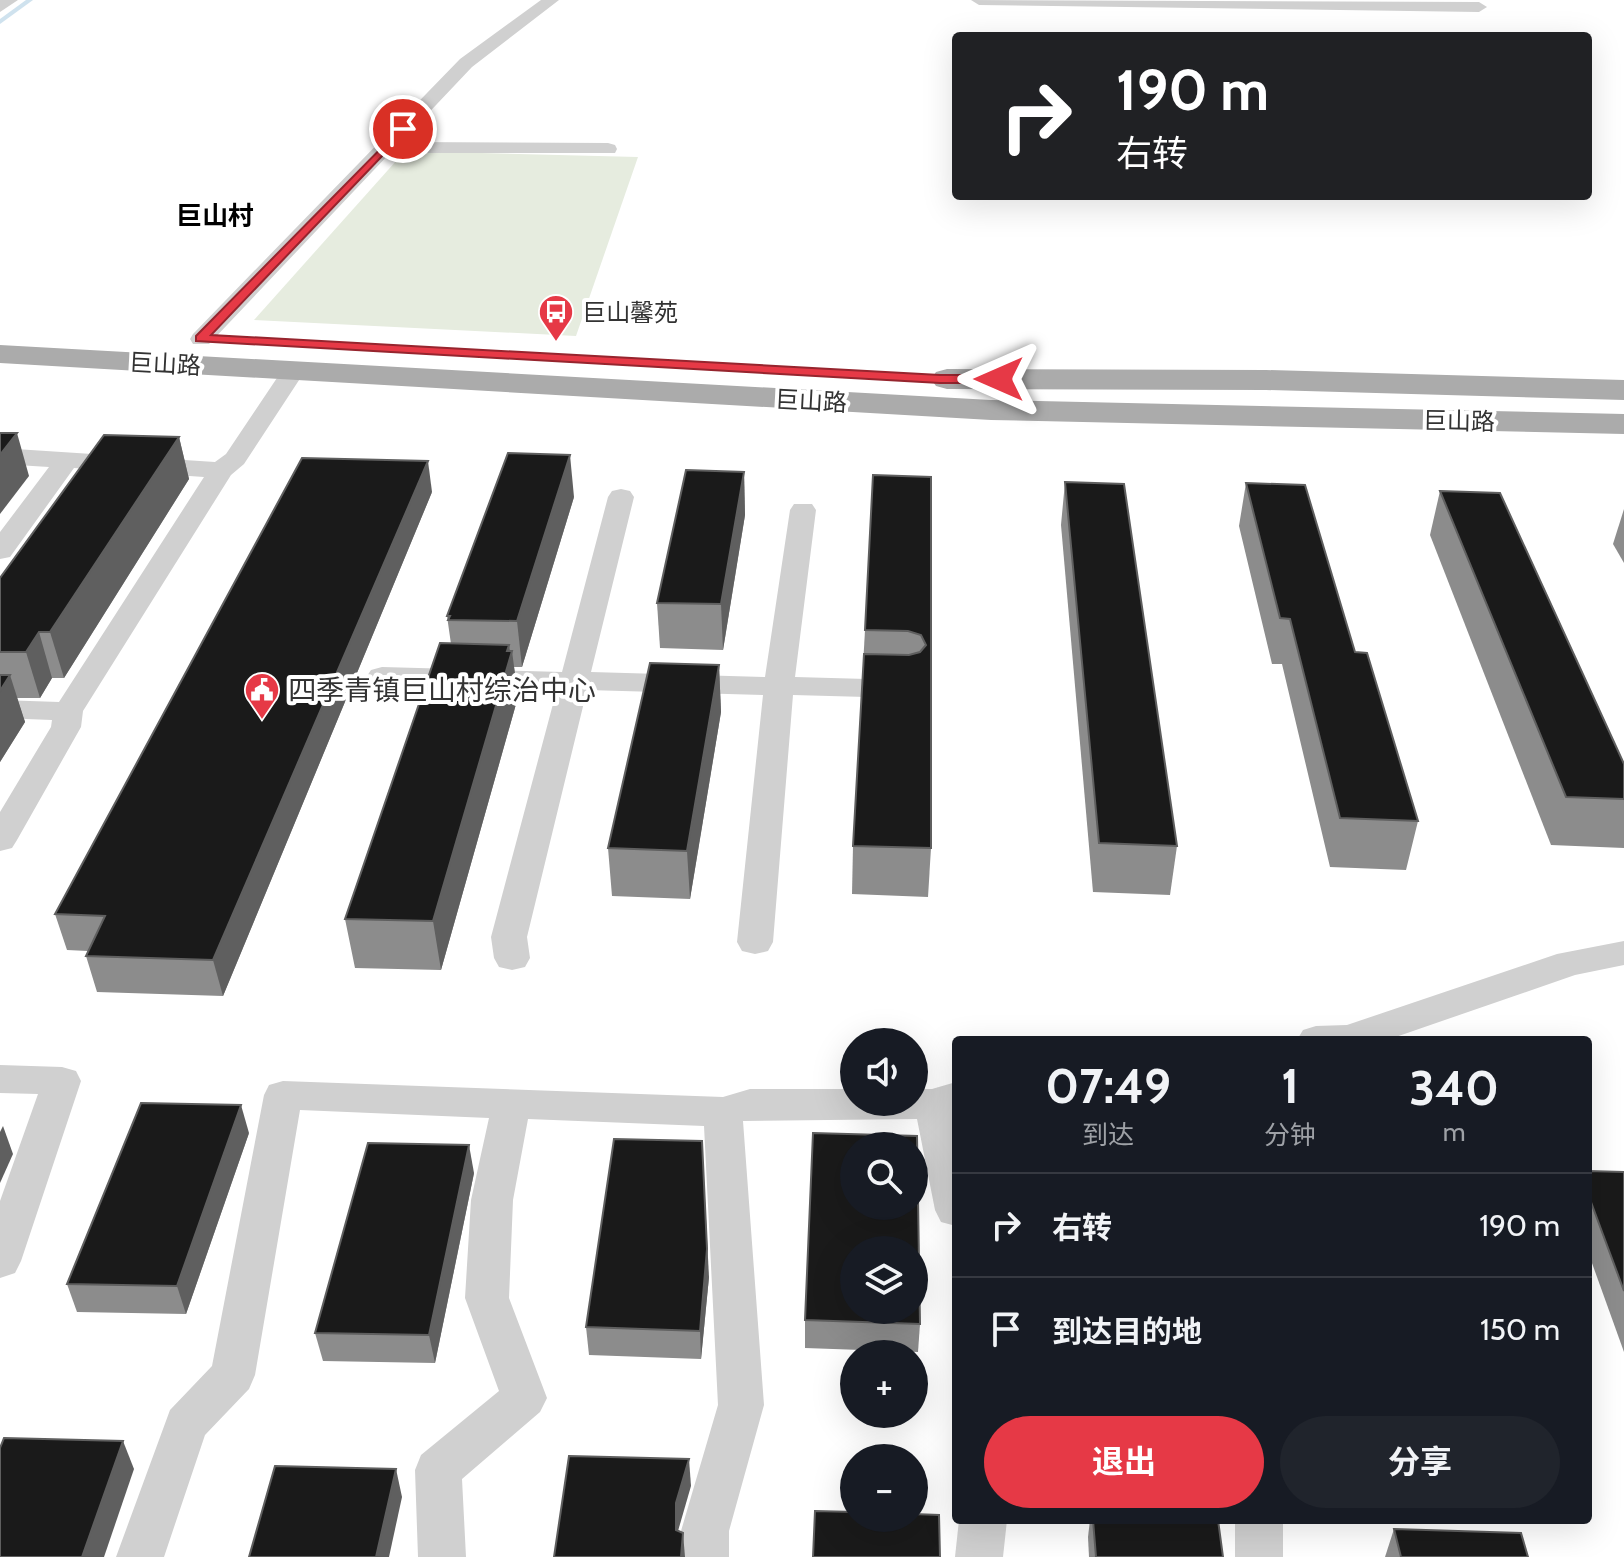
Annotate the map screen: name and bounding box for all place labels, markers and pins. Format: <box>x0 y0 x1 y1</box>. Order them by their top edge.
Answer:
pin <box>369 95 437 163</box>
bus stop icon: 巨山馨苑 <box>537 293 575 343</box>
place label: 巨山馨苑 <box>582 298 678 327</box>
public building icon: 四季青镇巨山村综治中心 <box>243 671 281 721</box>
place label: 四季青镇巨山村综治中心 <box>288 673 596 707</box>

